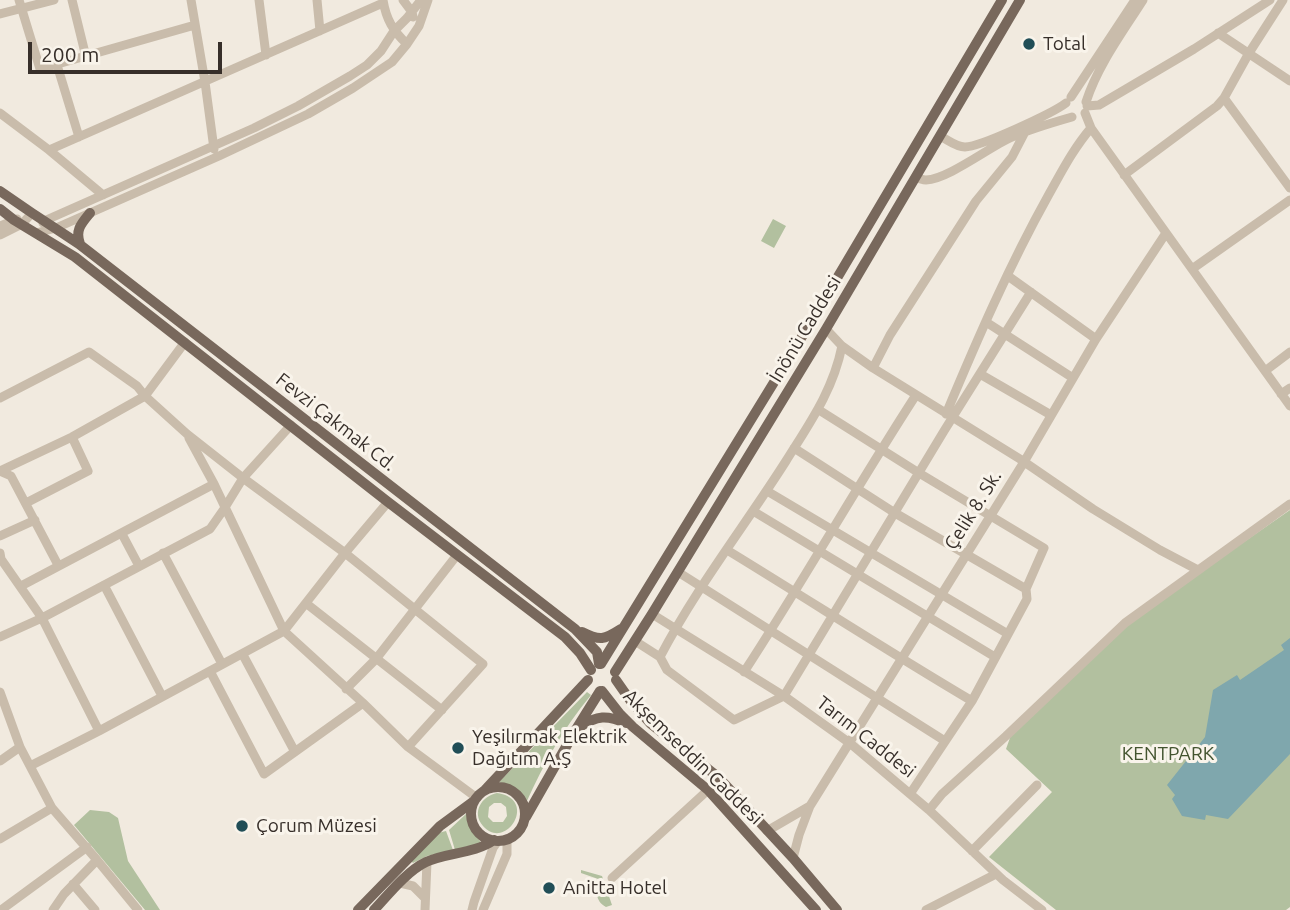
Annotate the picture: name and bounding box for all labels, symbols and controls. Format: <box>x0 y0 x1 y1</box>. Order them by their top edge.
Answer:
scale bar <box>32 28 226 72</box>
place label: Total <box>1043 33 1086 55</box>
marker: Total <box>1021 36 1037 52</box>
text: 200 m <box>41 42 99 66</box>
street label: İnönü Caddesi <box>764 272 846 386</box>
street label: Fevzi Çakmak Cd. <box>271 368 401 476</box>
street label: Çelik 8. Sk. <box>940 466 1006 554</box>
street label: Akşemseddin Caddesi <box>619 685 767 829</box>
street label: Tarım Caddesi <box>812 691 920 783</box>
place label: Yeşilırmak Elektrik Dağıtım A.Ş <box>472 726 627 770</box>
marker: Yeşilırmak Elektrik Dağıtım A.Ş <box>450 740 466 756</box>
park label: KENTPARK <box>1122 743 1214 765</box>
place label: Çorum Müzesi <box>256 815 377 837</box>
marker: Çorum Müzesi <box>234 818 250 834</box>
place label: Anitta Hotel <box>563 877 667 899</box>
marker: Anitta Hotel <box>541 880 557 896</box>

